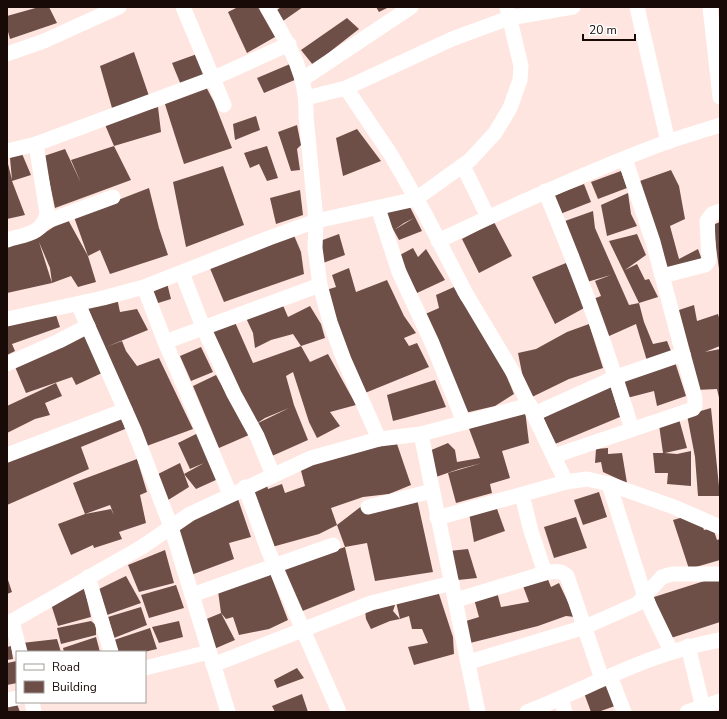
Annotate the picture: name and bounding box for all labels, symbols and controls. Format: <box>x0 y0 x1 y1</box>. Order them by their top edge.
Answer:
scale bar <box>583 16 635 42</box>
text: 20 m <box>589 22 617 38</box>
legend <box>16 651 146 703</box>
text: Road <box>52 659 80 675</box>
text: Building <box>52 679 97 695</box>

